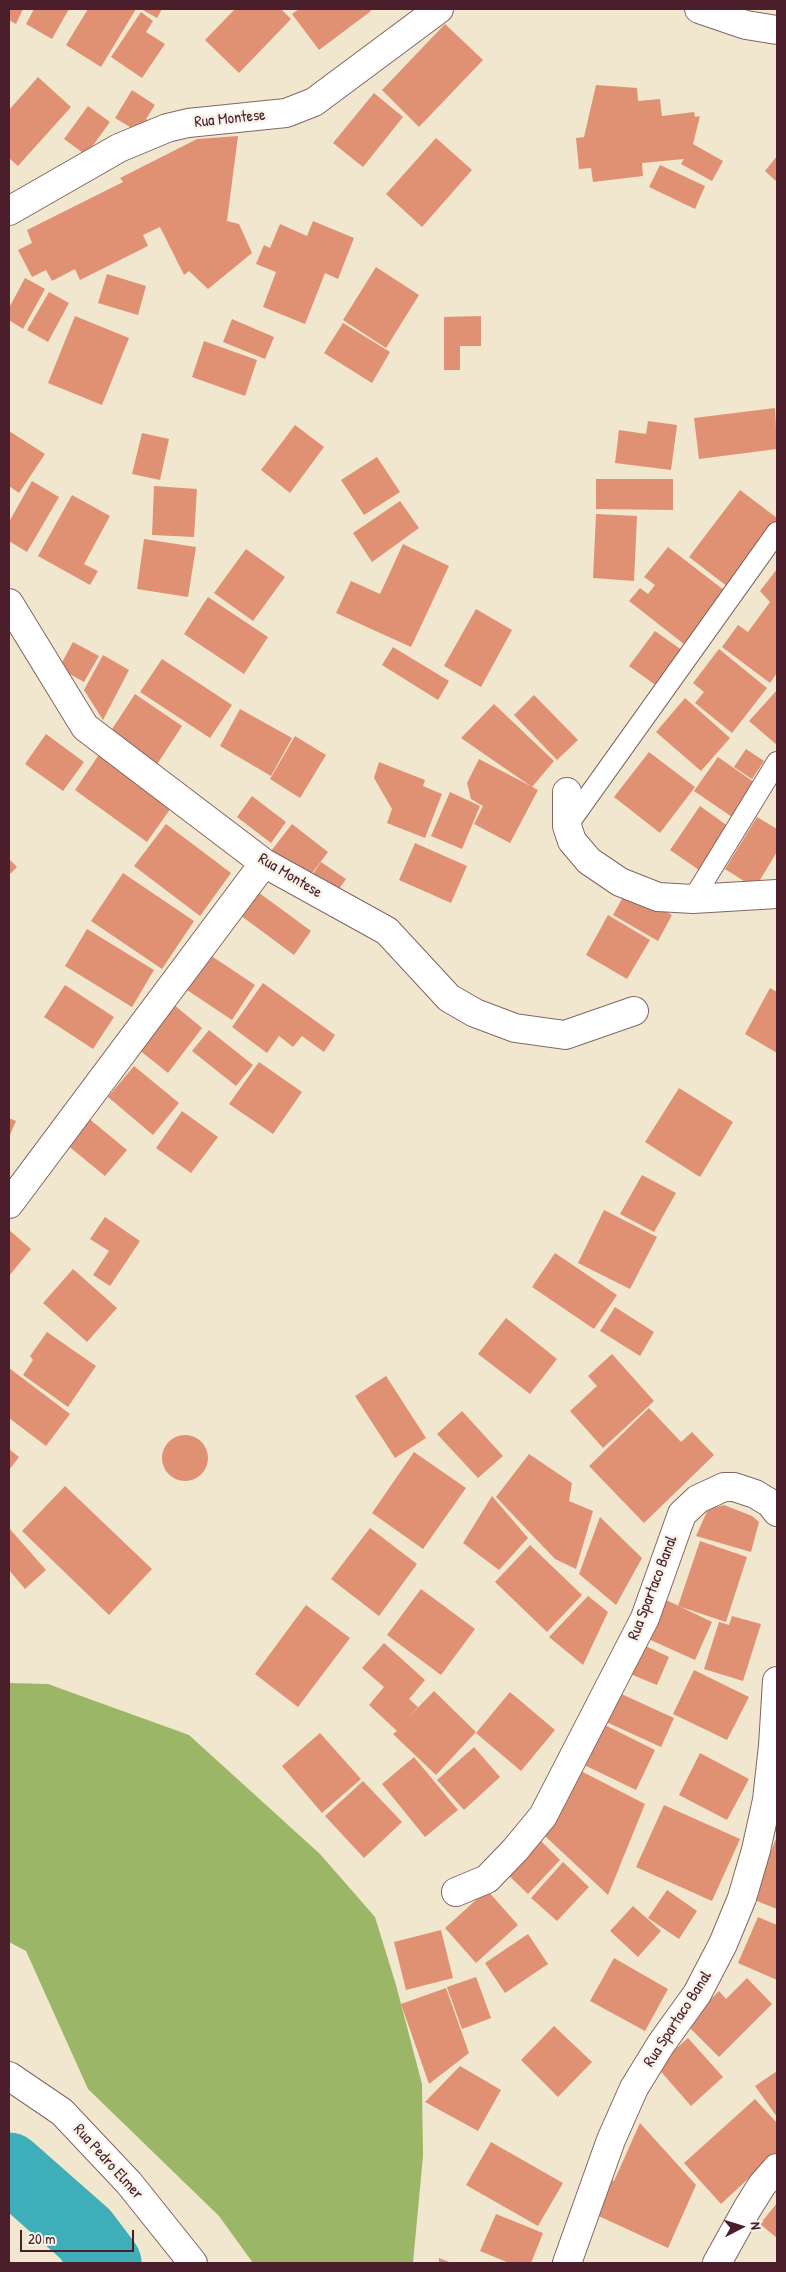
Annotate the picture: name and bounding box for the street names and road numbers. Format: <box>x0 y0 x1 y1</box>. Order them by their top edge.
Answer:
street label: Rua Montese <box>194 106 266 132</box>
street label: Rua Montese <box>255 849 325 903</box>
street label: Rua Spartaco Banal <box>624 1533 682 1643</box>
street label: Rua Spartaco Banal <box>640 1967 716 2071</box>
street label: Rua Pedro Elmer <box>69 2120 147 2204</box>

